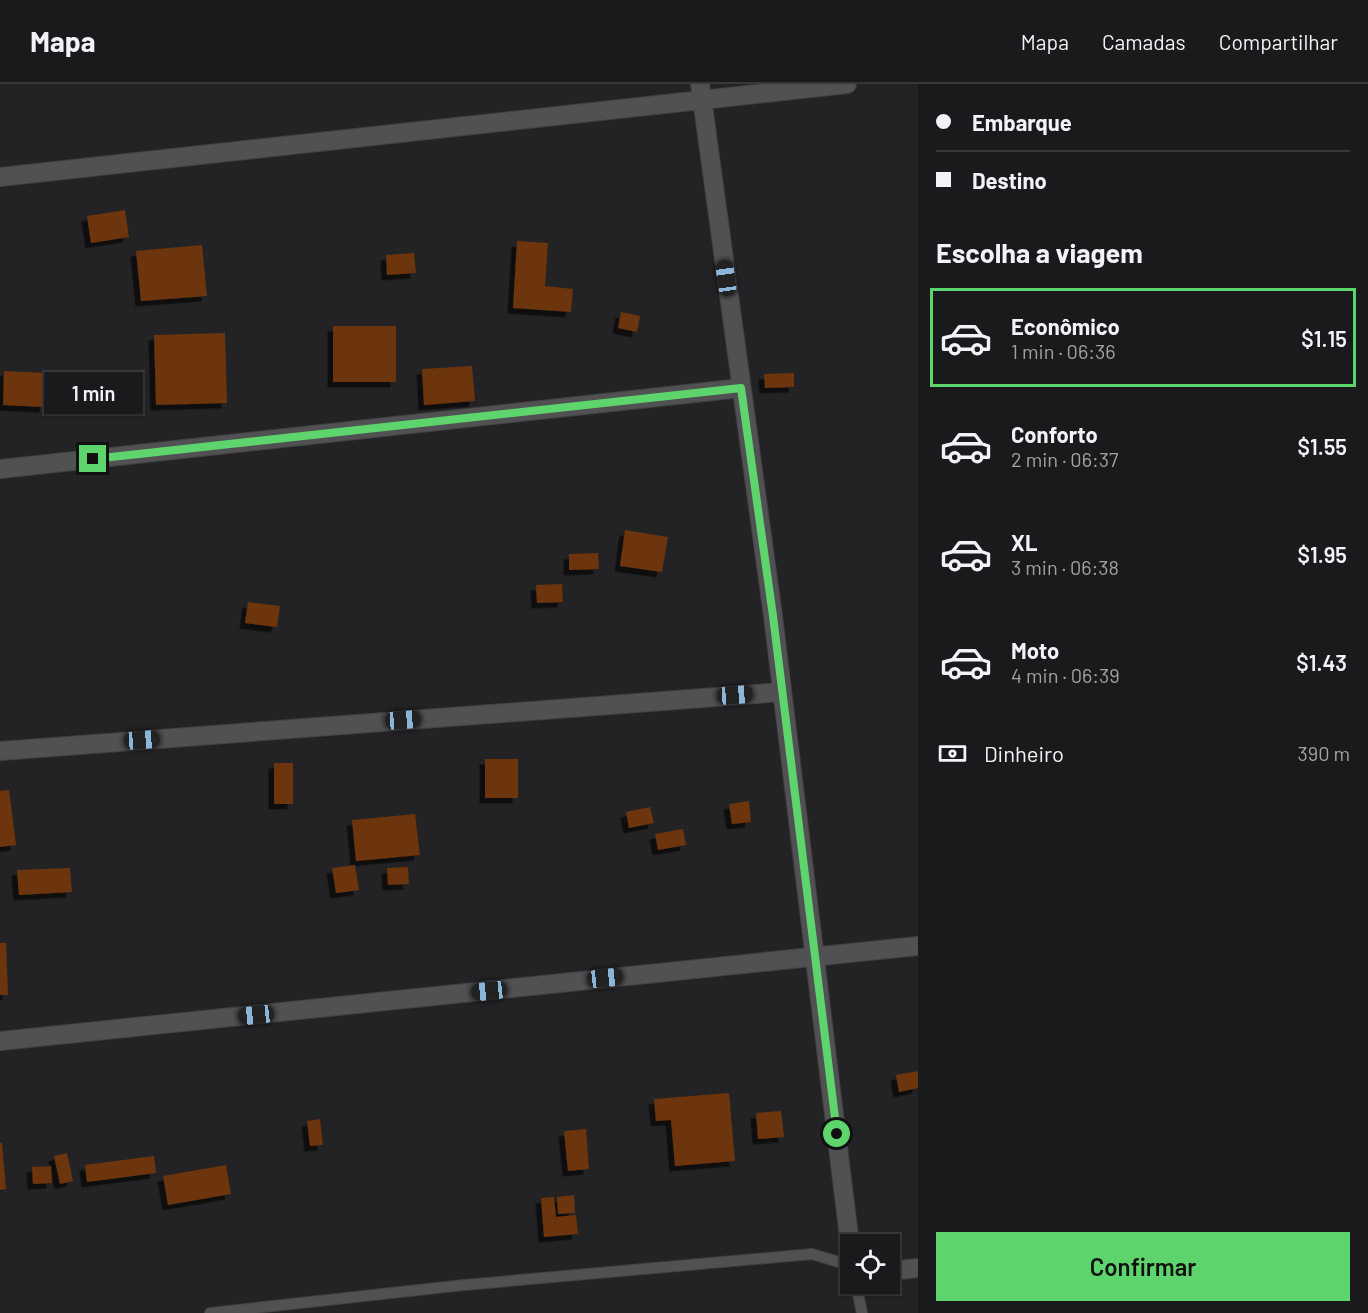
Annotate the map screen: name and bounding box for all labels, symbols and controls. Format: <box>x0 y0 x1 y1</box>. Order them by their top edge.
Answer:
text: Mapa <box>30 24 96 58</box>
text: Mapa <box>1021 29 1069 54</box>
text: Camadas <box>1102 29 1186 54</box>
text: Compartilhar <box>1219 29 1338 54</box>
text: Embarque <box>972 109 1072 135</box>
text: Destino <box>972 167 1047 193</box>
text: Escolha a viagem <box>936 236 1143 268</box>
car <box>715 259 737 297</box>
icon: car <box>939 311 993 365</box>
text: Econômico <box>1011 313 1120 339</box>
text: $1.15 <box>1301 325 1347 351</box>
text: 1 min · 06:36 <box>1011 339 1116 363</box>
callout: 1 min <box>44 372 142 414</box>
text: 1 min <box>72 381 115 405</box>
icon: car <box>939 419 993 473</box>
text: Conforto <box>1011 421 1098 447</box>
text: $1.55 <box>1297 433 1347 459</box>
route end <box>79 445 106 472</box>
text: 2 min · 06:37 <box>1011 447 1118 471</box>
icon: car <box>939 527 993 581</box>
text: XL <box>1011 529 1037 555</box>
text: $1.95 <box>1297 541 1347 567</box>
text: 3 min · 06:38 <box>1011 555 1119 579</box>
icon: car <box>939 635 993 689</box>
text: Moto <box>1011 637 1059 663</box>
text: $1.43 <box>1296 649 1347 675</box>
text: 4 min · 06:39 <box>1011 663 1120 687</box>
car <box>716 685 754 705</box>
car <box>384 710 422 730</box>
car <box>123 730 161 750</box>
icon: cash <box>936 737 969 770</box>
text: Dinheiro <box>984 740 1064 766</box>
text: 390 m <box>1297 741 1350 765</box>
car <box>586 967 624 989</box>
car <box>470 980 508 1002</box>
car <box>237 1004 275 1026</box>
route start <box>823 1120 850 1147</box>
button: Confirmar <box>936 1232 1350 1301</box>
map controls <box>840 1234 900 1294</box>
button: locate <box>840 1234 900 1294</box>

